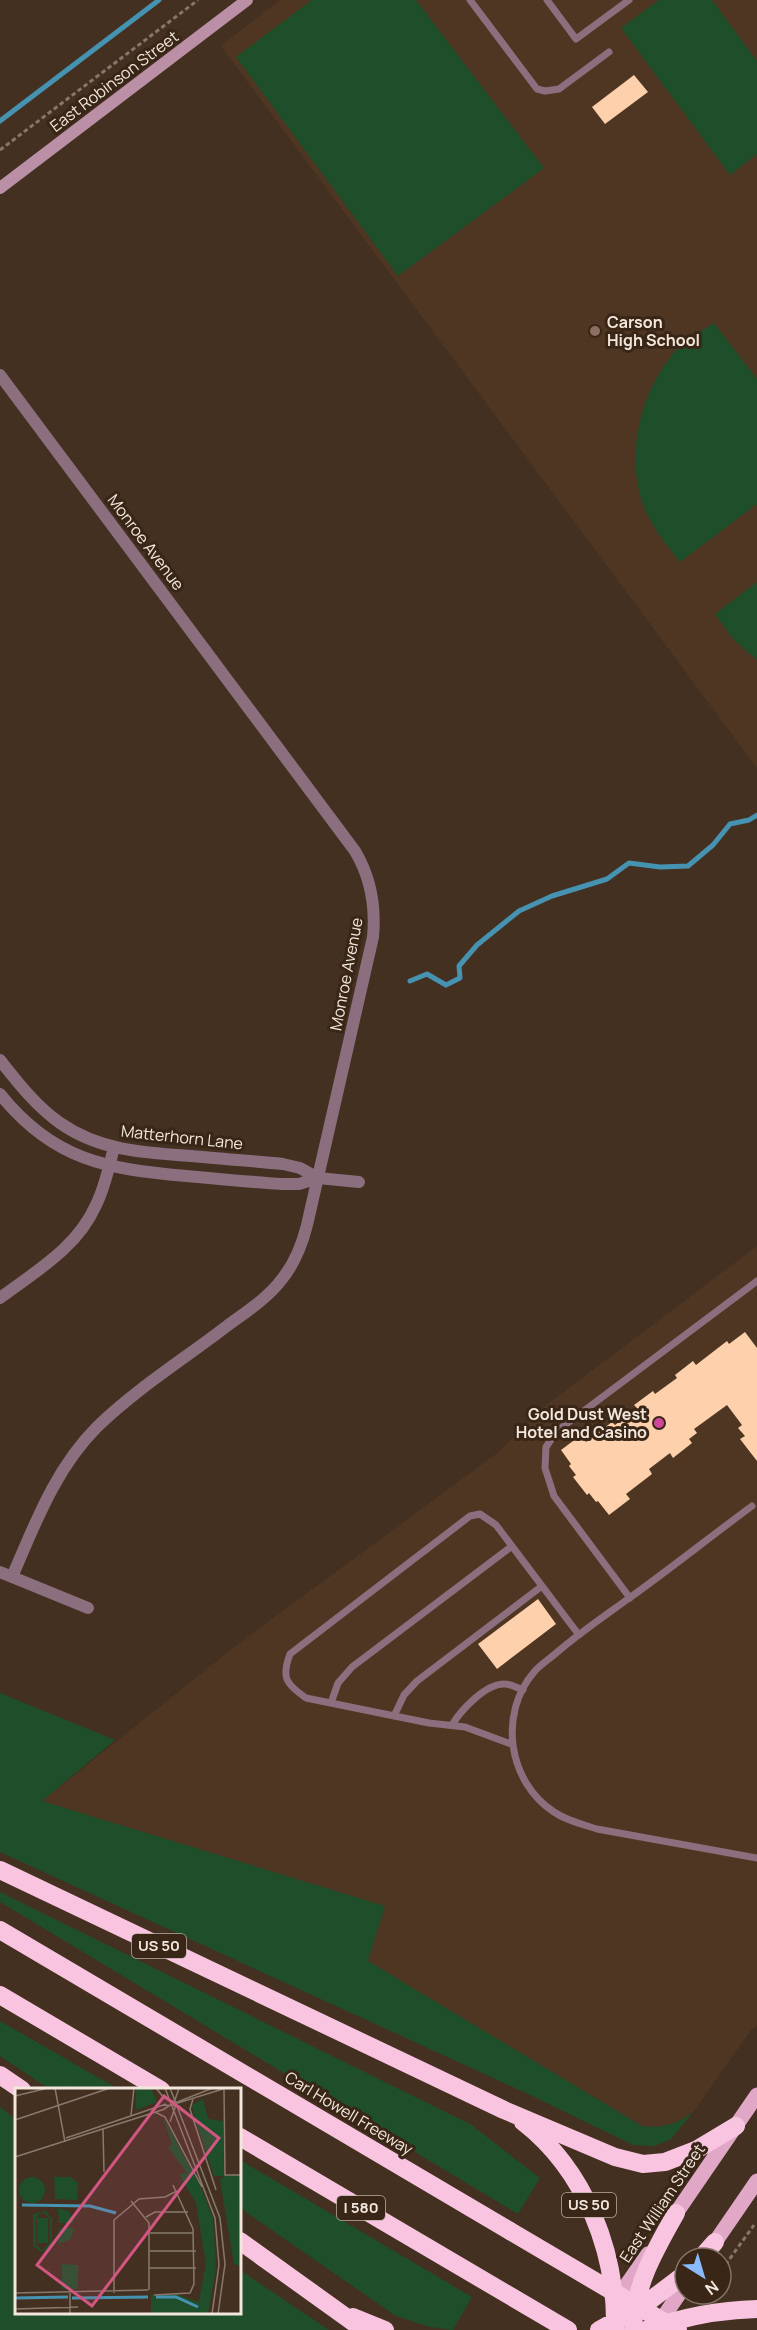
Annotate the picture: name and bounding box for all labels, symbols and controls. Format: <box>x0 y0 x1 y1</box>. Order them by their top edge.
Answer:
street label: East Robinson Street <box>45 25 183 137</box>
place label: Carson High School <box>607 311 700 351</box>
marker: Carson High School <box>588 324 602 338</box>
street label: Monroe Avenue <box>103 490 189 594</box>
street label: Monroe Avenue <box>324 916 368 1032</box>
street label: Matterhorn Lane <box>120 1120 244 1154</box>
place label: Gold Dust West Hotel and Casino <box>516 1403 647 1443</box>
marker: Gold Dust West Hotel and Casino <box>652 1416 666 1430</box>
road number: US 50 <box>132 1934 186 1958</box>
street label: Carl Howell Freeway <box>281 2066 418 2160</box>
inset map <box>15 2088 242 2315</box>
street label: East William Street <box>614 2140 710 2266</box>
road number: US 50 <box>562 2193 616 2217</box>
road number: I 580 <box>337 2196 385 2220</box>
north arrow <box>673 2246 733 2306</box>
text: N <box>701 2276 723 2300</box>

